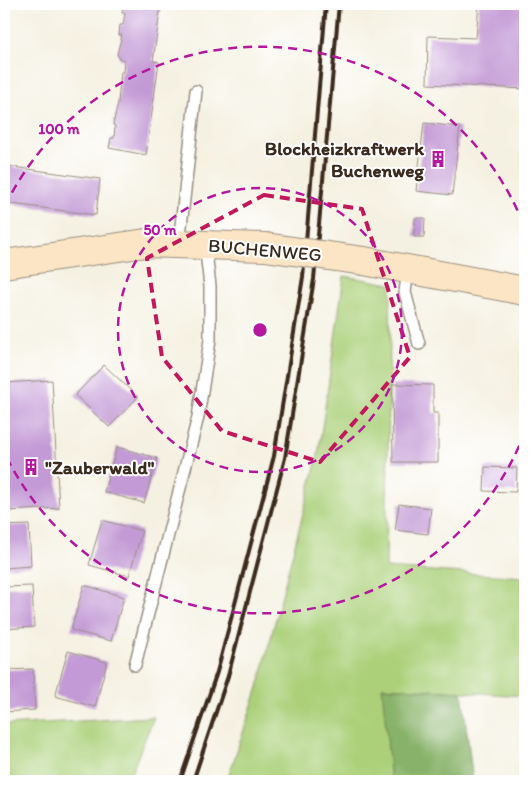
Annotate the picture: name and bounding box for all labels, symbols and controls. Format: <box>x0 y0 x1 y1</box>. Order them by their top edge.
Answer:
text: 100 m <box>38 120 80 138</box>
place label: Blockheizkraftwerk Buchenweg <box>265 137 424 182</box>
building icon: Blockheizkraftwerk Buchenweg <box>428 149 448 169</box>
text: 50 m <box>143 221 177 239</box>
street label: BUCHENWEG <box>207 234 323 266</box>
centre of rings <box>251 321 269 339</box>
place label: "Zauberwald" <box>45 456 155 479</box>
building icon: "Zauberwald" <box>21 457 41 477</box>

